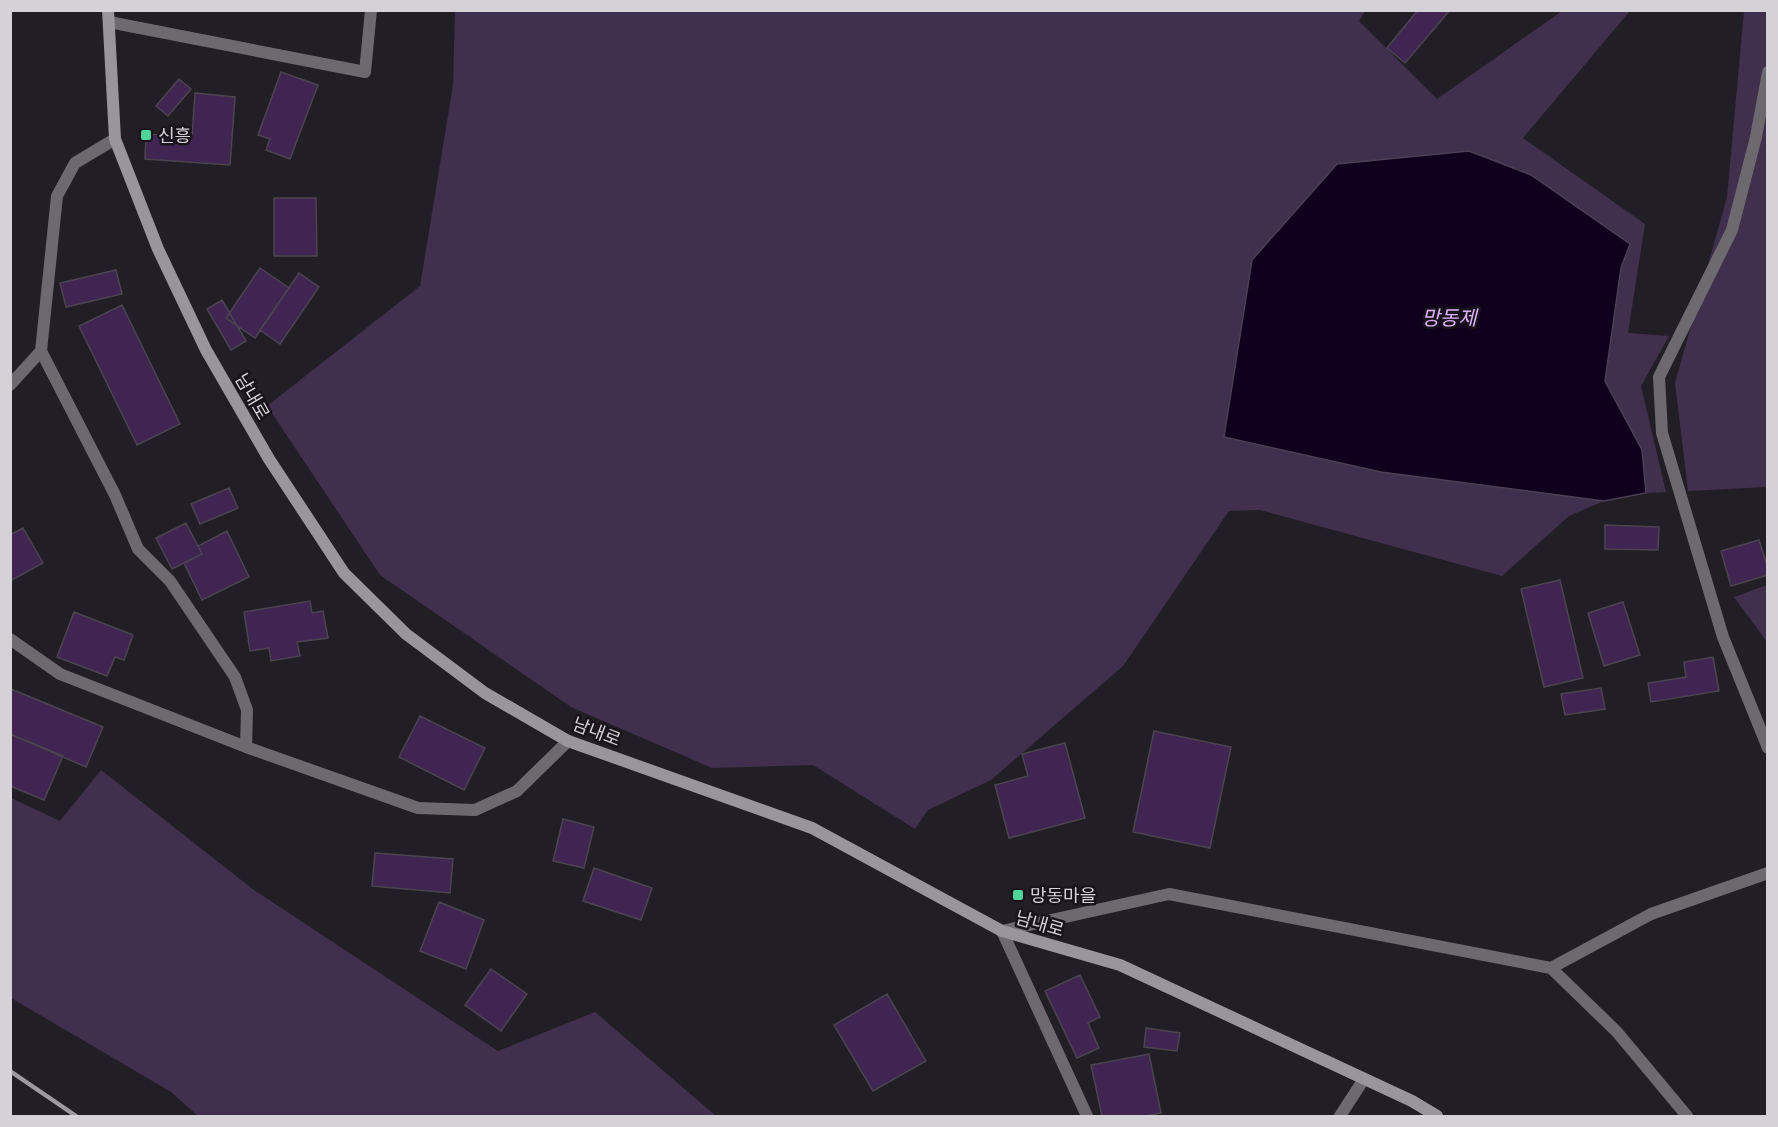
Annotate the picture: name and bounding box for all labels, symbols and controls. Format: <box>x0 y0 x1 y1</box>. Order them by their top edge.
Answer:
place label: 신흥 <box>158 124 191 146</box>
marker: 신흥 <box>139 128 153 142</box>
water label: 망동제 <box>1421 305 1479 329</box>
street label: 남내로 <box>231 369 275 423</box>
street label: 남내로 <box>570 712 624 750</box>
place label: 망동마을 <box>1030 884 1096 906</box>
marker: 망동마을 <box>1011 888 1025 902</box>
street label: 남내로 <box>1013 906 1067 940</box>

